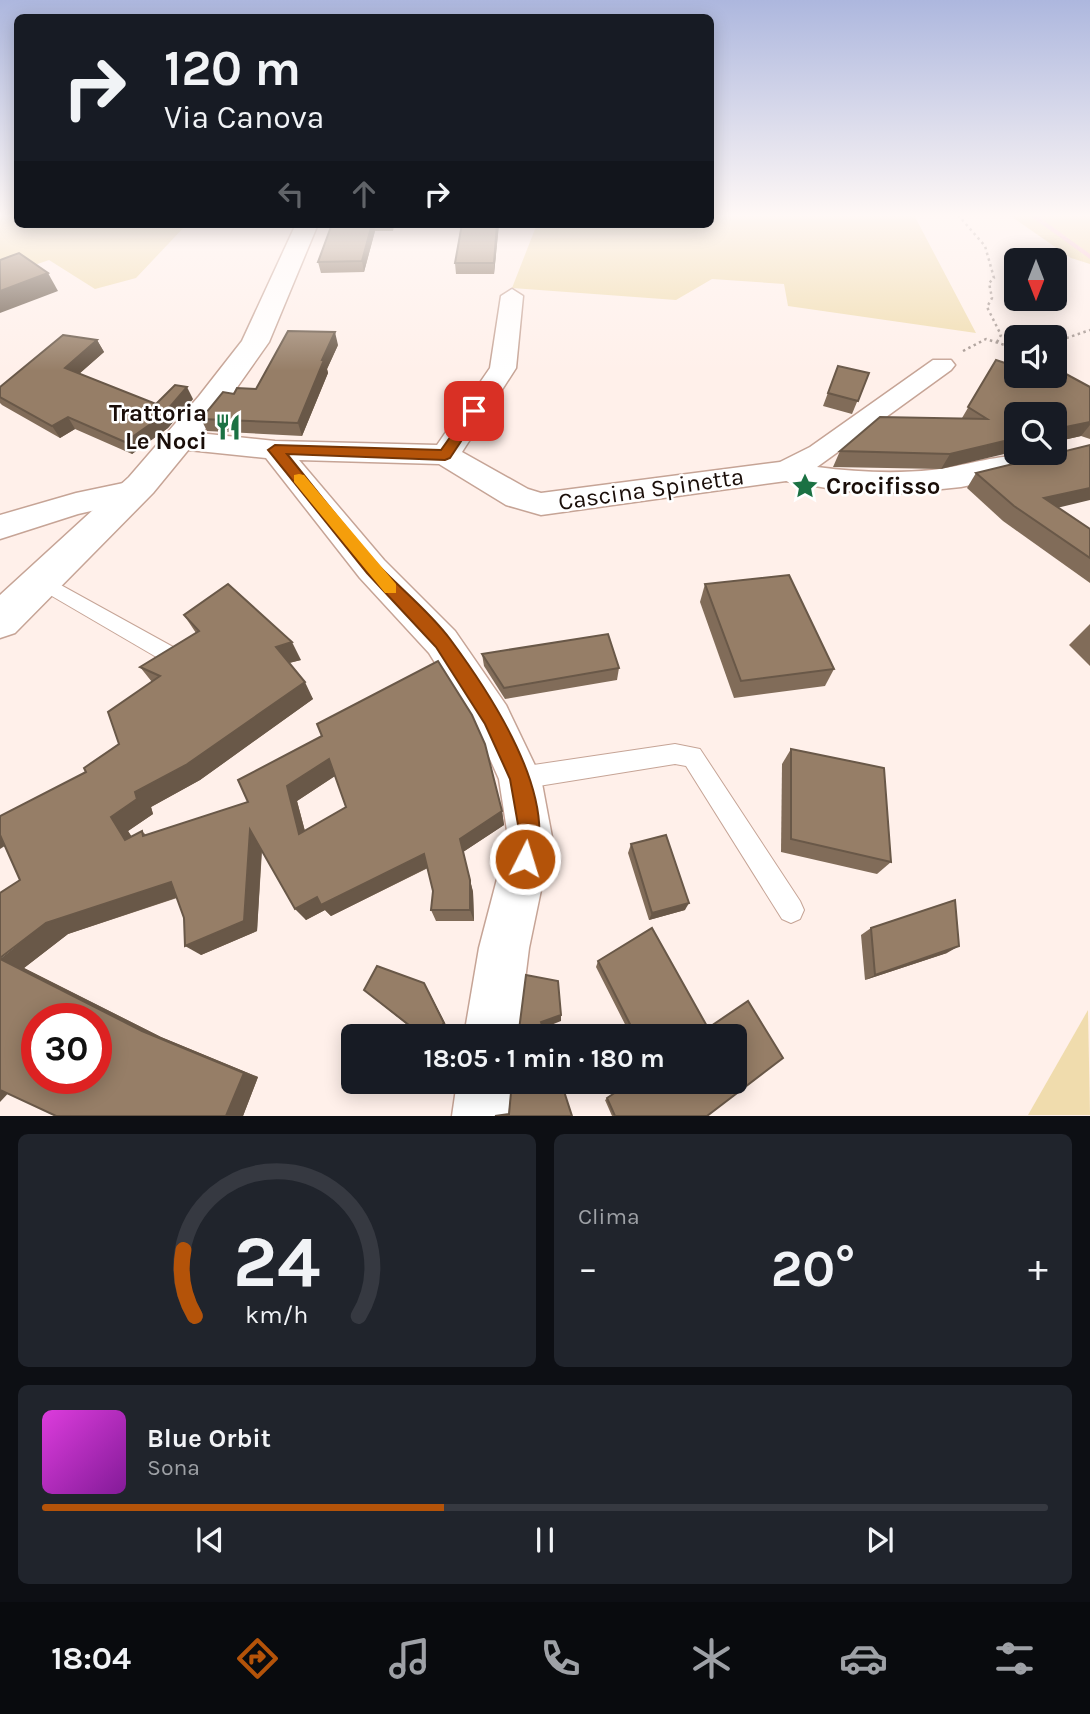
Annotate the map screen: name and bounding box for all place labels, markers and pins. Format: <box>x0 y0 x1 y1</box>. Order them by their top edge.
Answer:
pin <box>444 381 504 441</box>
place label: Trattoria Le Noci <box>109 399 207 455</box>
restaurant icon: Trattoria Le Noci <box>213 412 243 442</box>
place icon: Crocifisso <box>790 471 820 501</box>
place label: Crocifisso <box>826 472 940 500</box>

